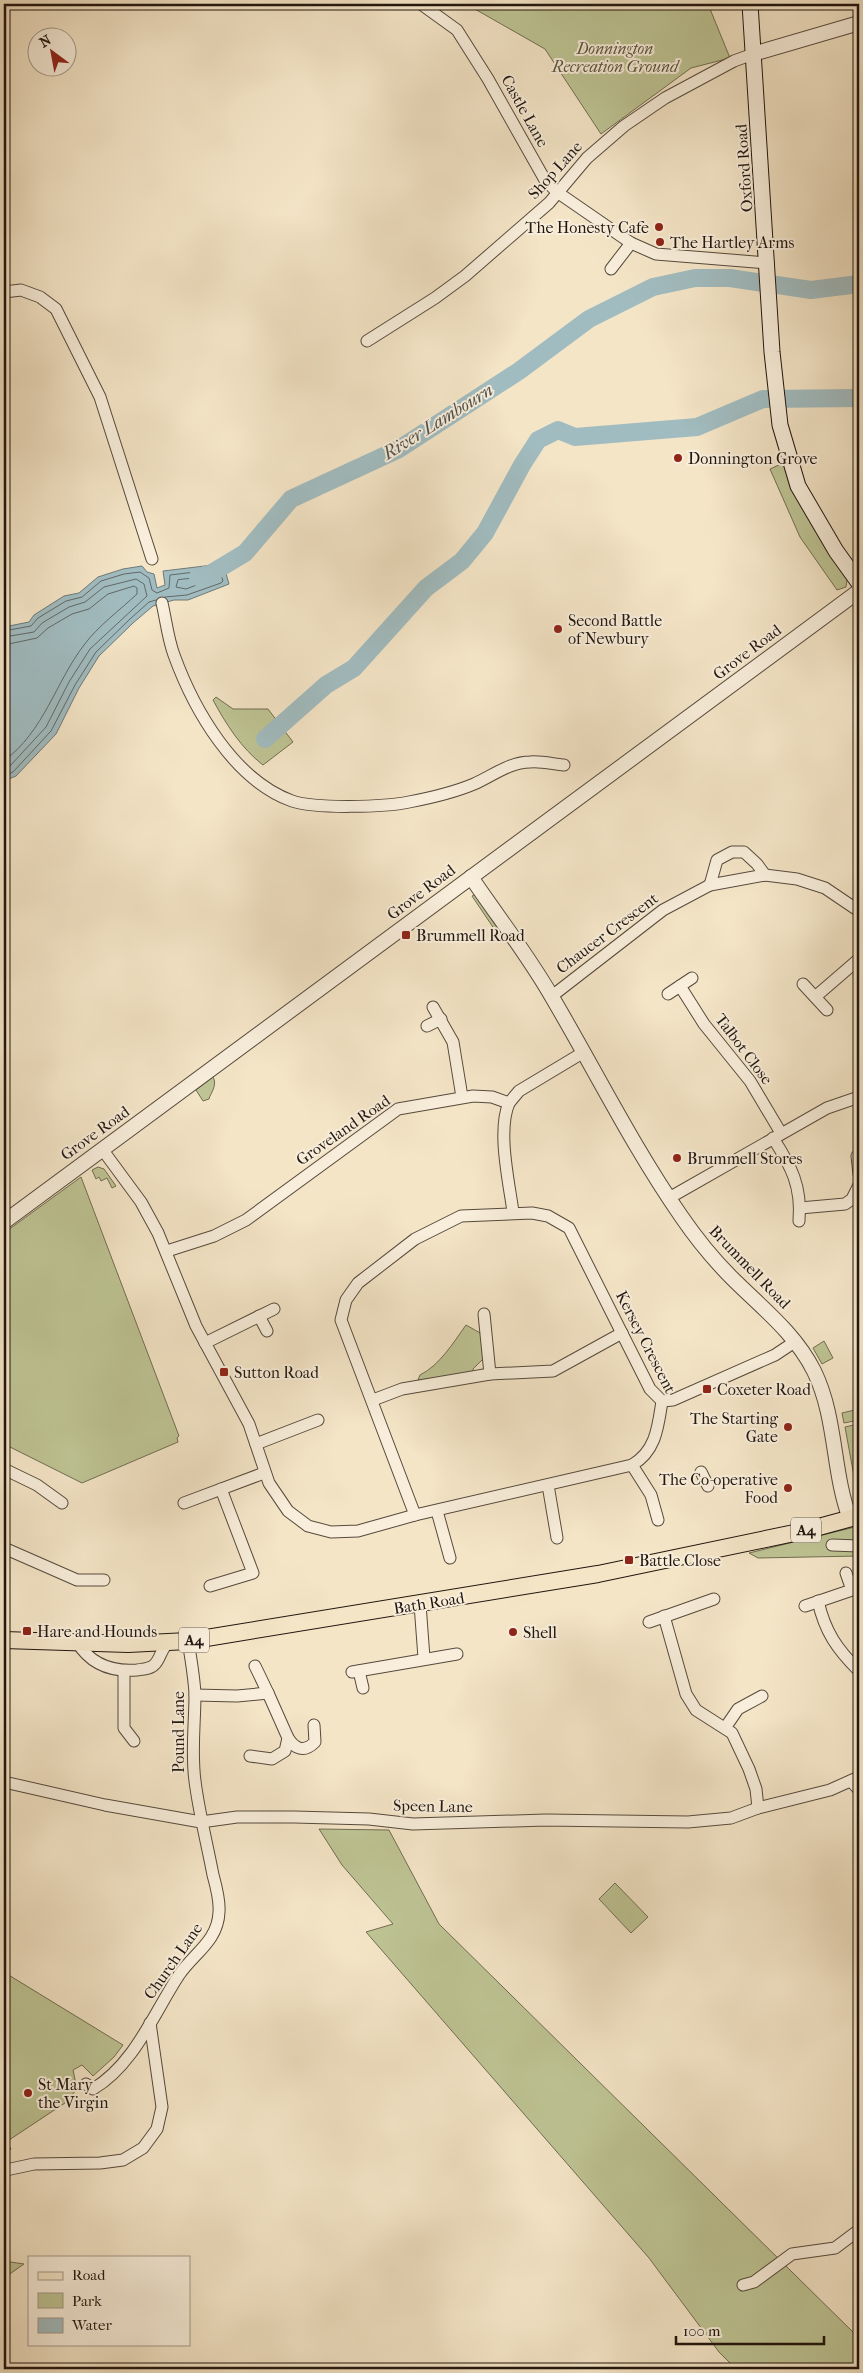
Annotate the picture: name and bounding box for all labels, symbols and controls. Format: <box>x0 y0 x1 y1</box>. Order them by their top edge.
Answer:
north arrow <box>28 28 78 78</box>
text: N <box>36 31 55 51</box>
park label: Donnington Recreation Ground <box>551 39 680 76</box>
street label: Castle Lane <box>497 72 553 151</box>
street label: Oxford Road <box>731 123 757 213</box>
street label: Shop Lane <box>524 137 586 203</box>
place label: The Honesty Cafe <box>525 218 649 237</box>
marker: The Honesty Cafe <box>653 221 665 233</box>
place label: The Hartley Arms <box>670 233 794 252</box>
marker: The Hartley Arms <box>654 236 666 248</box>
water label: River Lambourn <box>378 380 497 465</box>
place label: Donnington Grove <box>688 449 818 468</box>
marker: Donnington Grove <box>672 452 684 464</box>
place label: Second Battle of Newbury <box>568 611 662 648</box>
street label: Grove Road <box>709 620 785 684</box>
marker: Second Battle of Newbury <box>552 623 564 635</box>
street label: Grove Road <box>383 860 459 924</box>
street label: Chaucer Crescent <box>552 888 662 977</box>
place label: Brummell Road <box>416 926 525 945</box>
marker: Brummell Road <box>400 929 412 941</box>
street label: Talbot Close <box>711 1010 777 1088</box>
street label: Groveland Road <box>292 1090 394 1169</box>
street label: Grove Road <box>57 1101 133 1164</box>
place label: Brummell Stores <box>687 1149 803 1168</box>
marker: Brummell Stores <box>671 1152 683 1164</box>
street label: Brummell Road <box>705 1221 795 1313</box>
street label: Kersey Crescent <box>612 1287 680 1397</box>
place label: Sutton Road <box>234 1363 319 1382</box>
marker: Sutton Road <box>218 1366 230 1378</box>
place label: Coxeter Road <box>717 1380 811 1399</box>
marker: Coxeter Road <box>701 1383 713 1395</box>
place label: The Starting Gate <box>690 1409 778 1446</box>
marker: The Starting Gate <box>782 1421 794 1433</box>
place label: The Co-operative Food <box>659 1470 778 1507</box>
marker: The Co-operative Food <box>782 1482 794 1494</box>
road number: A4 <box>791 1518 821 1542</box>
place label: Battle Close <box>639 1551 721 1570</box>
marker: Battle Close <box>623 1554 635 1566</box>
street label: Bath Road <box>392 1588 466 1618</box>
place label: Hare and Hounds <box>37 1622 157 1641</box>
place label: Shell <box>523 1623 557 1642</box>
marker: Hare and Hounds <box>21 1625 33 1637</box>
marker: Shell <box>507 1626 519 1638</box>
road number: A4 <box>179 1628 209 1652</box>
street label: Pound Lane <box>169 1691 188 1773</box>
street label: Speen Lane <box>393 1796 473 1816</box>
street label: Church Lane <box>140 1919 206 2003</box>
place label: St Mary the Virgin <box>38 2075 109 2112</box>
marker: St Mary the Virgin <box>22 2087 34 2099</box>
legend <box>28 2256 190 2346</box>
text: Road <box>72 2266 106 2284</box>
text: Park <box>72 2292 102 2310</box>
scale bar <box>676 2313 823 2345</box>
text: Water <box>71 2316 112 2334</box>
text: 100 m <box>683 2322 721 2340</box>

